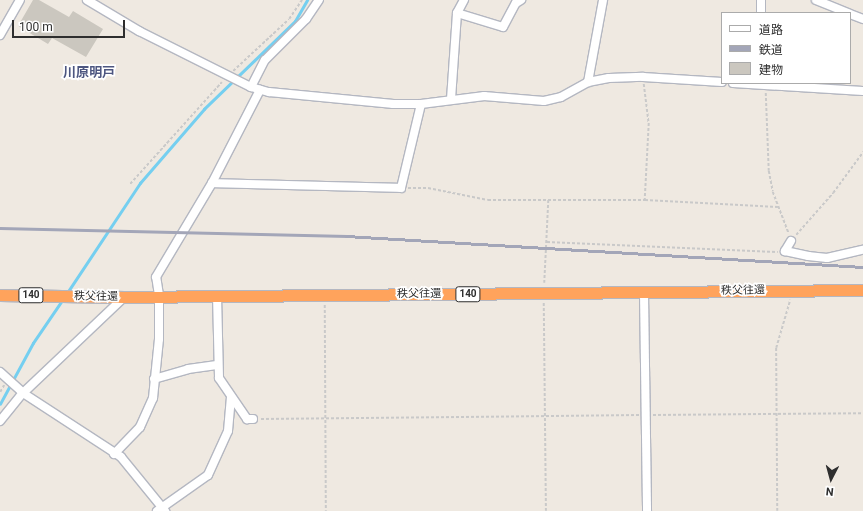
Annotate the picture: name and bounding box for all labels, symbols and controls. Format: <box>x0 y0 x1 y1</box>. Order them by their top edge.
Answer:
scale bar <box>14 12 127 38</box>
legend <box>721 12 851 84</box>
text: 100 m <box>19 20 53 34</box>
text: 道路 <box>759 23 783 37</box>
text: 鉄道 <box>759 43 783 57</box>
text: 建物 <box>759 63 783 77</box>
district label: 川原明戸 <box>63 65 115 81</box>
street label: 秩父往還 <box>721 284 765 298</box>
road number: 140 <box>455 286 481 302</box>
road number: 140 <box>18 287 44 303</box>
street label: 秩父往還 <box>397 287 441 301</box>
street label: 秩父往還 <box>74 290 118 304</box>
north arrow <box>811 459 851 499</box>
text: N <box>825 485 834 498</box>

